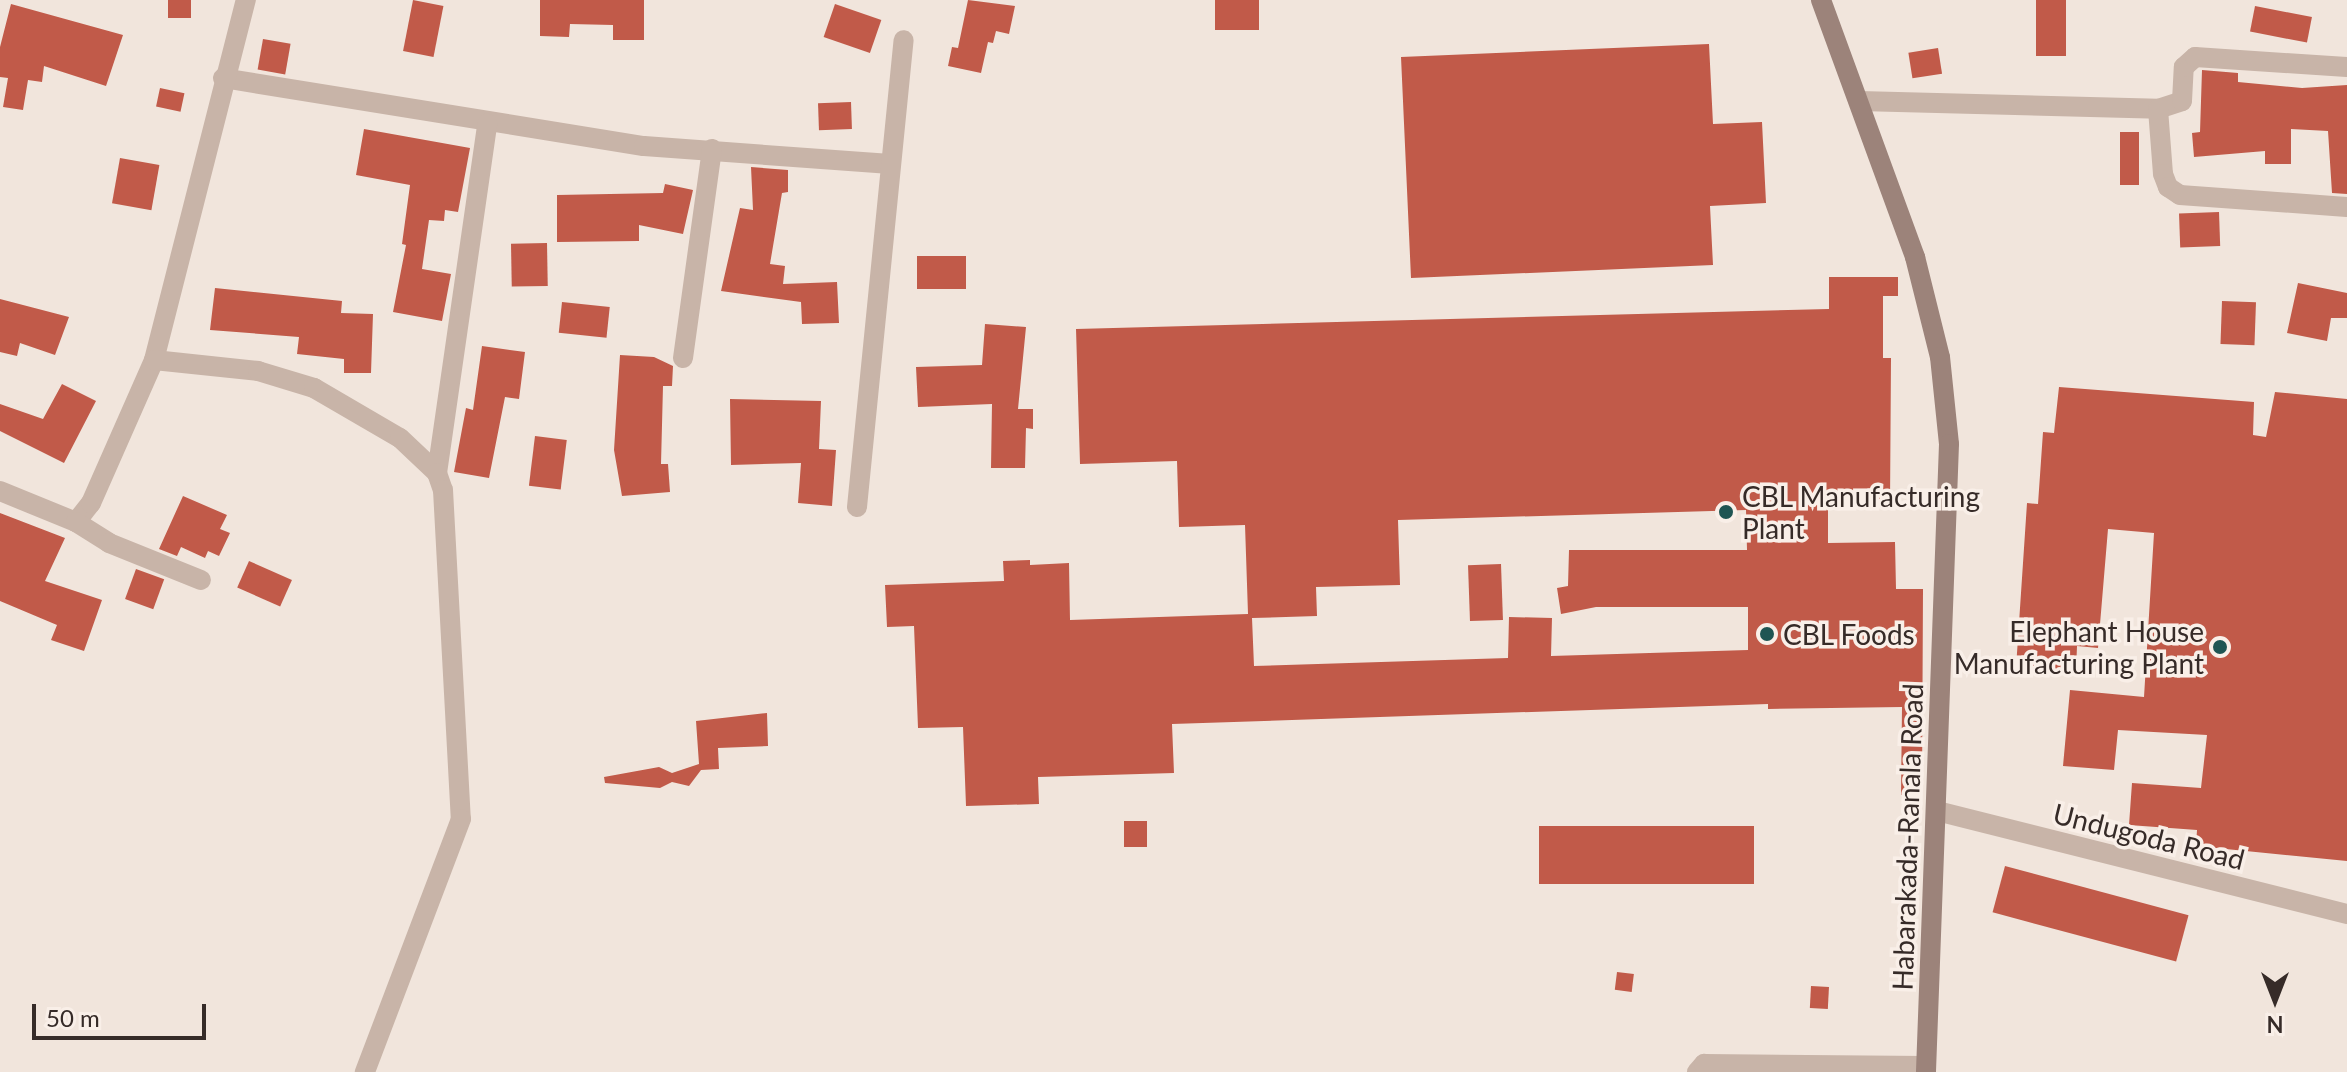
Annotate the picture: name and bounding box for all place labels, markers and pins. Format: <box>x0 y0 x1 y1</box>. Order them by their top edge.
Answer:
place label: CBL Manufacturing Plant <box>1742 479 1981 545</box>
marker: CBL Manufacturing Plant <box>1717 503 1735 521</box>
place label: Elephant House Manufacturing Plant <box>1954 614 2204 680</box>
place label: CBL Foods <box>1783 617 1916 651</box>
marker: CBL Foods <box>1758 625 1776 643</box>
marker: Elephant House Manufacturing Plant <box>2211 638 2229 656</box>

